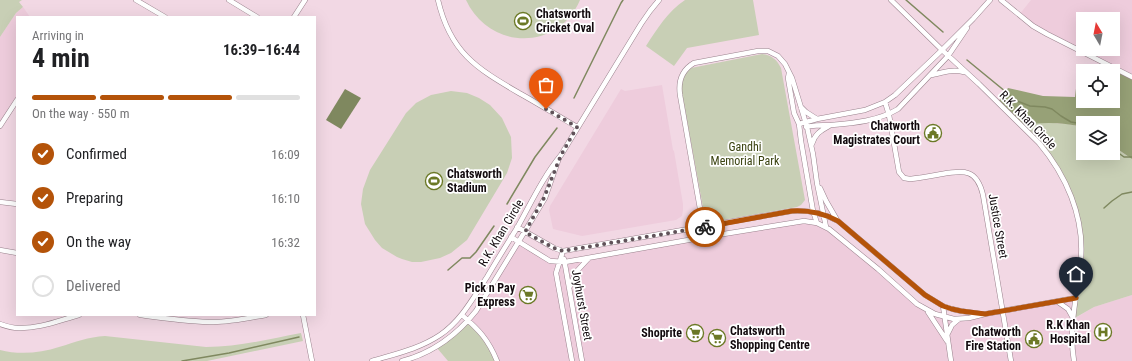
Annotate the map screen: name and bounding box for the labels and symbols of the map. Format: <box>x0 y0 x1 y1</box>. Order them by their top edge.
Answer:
place label: Chatsworth Cricket Oval <box>536 7 594 35</box>
sports icon: Chatsworth Cricket Oval <box>513 11 533 31</box>
north arrow <box>1076 12 1120 56</box>
pin <box>529 68 563 109</box>
street label: R.K. Khan Circle <box>997 88 1060 152</box>
place label: Chatworth Magistrates Court <box>833 119 920 147</box>
public building icon: Chatworth Magistrates Court <box>923 123 943 143</box>
park label: Gandhi Memorial Park <box>711 140 780 168</box>
place label: Chatsworth Stadium <box>447 167 502 195</box>
sports icon: Chatsworth Stadium <box>424 171 444 191</box>
street label: Justice Street <box>985 193 1011 260</box>
street label: R.K. Khan Circle <box>476 197 527 269</box>
courier <box>685 207 725 247</box>
pin <box>1059 257 1093 298</box>
street label: Joyhurst Street <box>569 268 595 342</box>
place label: Pick n Pay Express <box>465 281 516 309</box>
supermarket icon: Pick n Pay Express <box>518 285 538 305</box>
place label: R.K Khan Hospital <box>1046 318 1090 346</box>
hospital icon: R.K Khan Hospital <box>1093 322 1113 342</box>
supermarket icon: Shoprite <box>685 323 705 343</box>
place label: Chatsworth Shopping Centre <box>730 324 810 352</box>
place label: Chatworth Fire Station <box>966 325 1021 353</box>
place label: Shoprite <box>641 326 682 340</box>
supermarket icon: Chatsworth Shopping Centre <box>707 328 727 348</box>
public building icon: Chatworth Fire Station <box>1024 329 1044 349</box>

